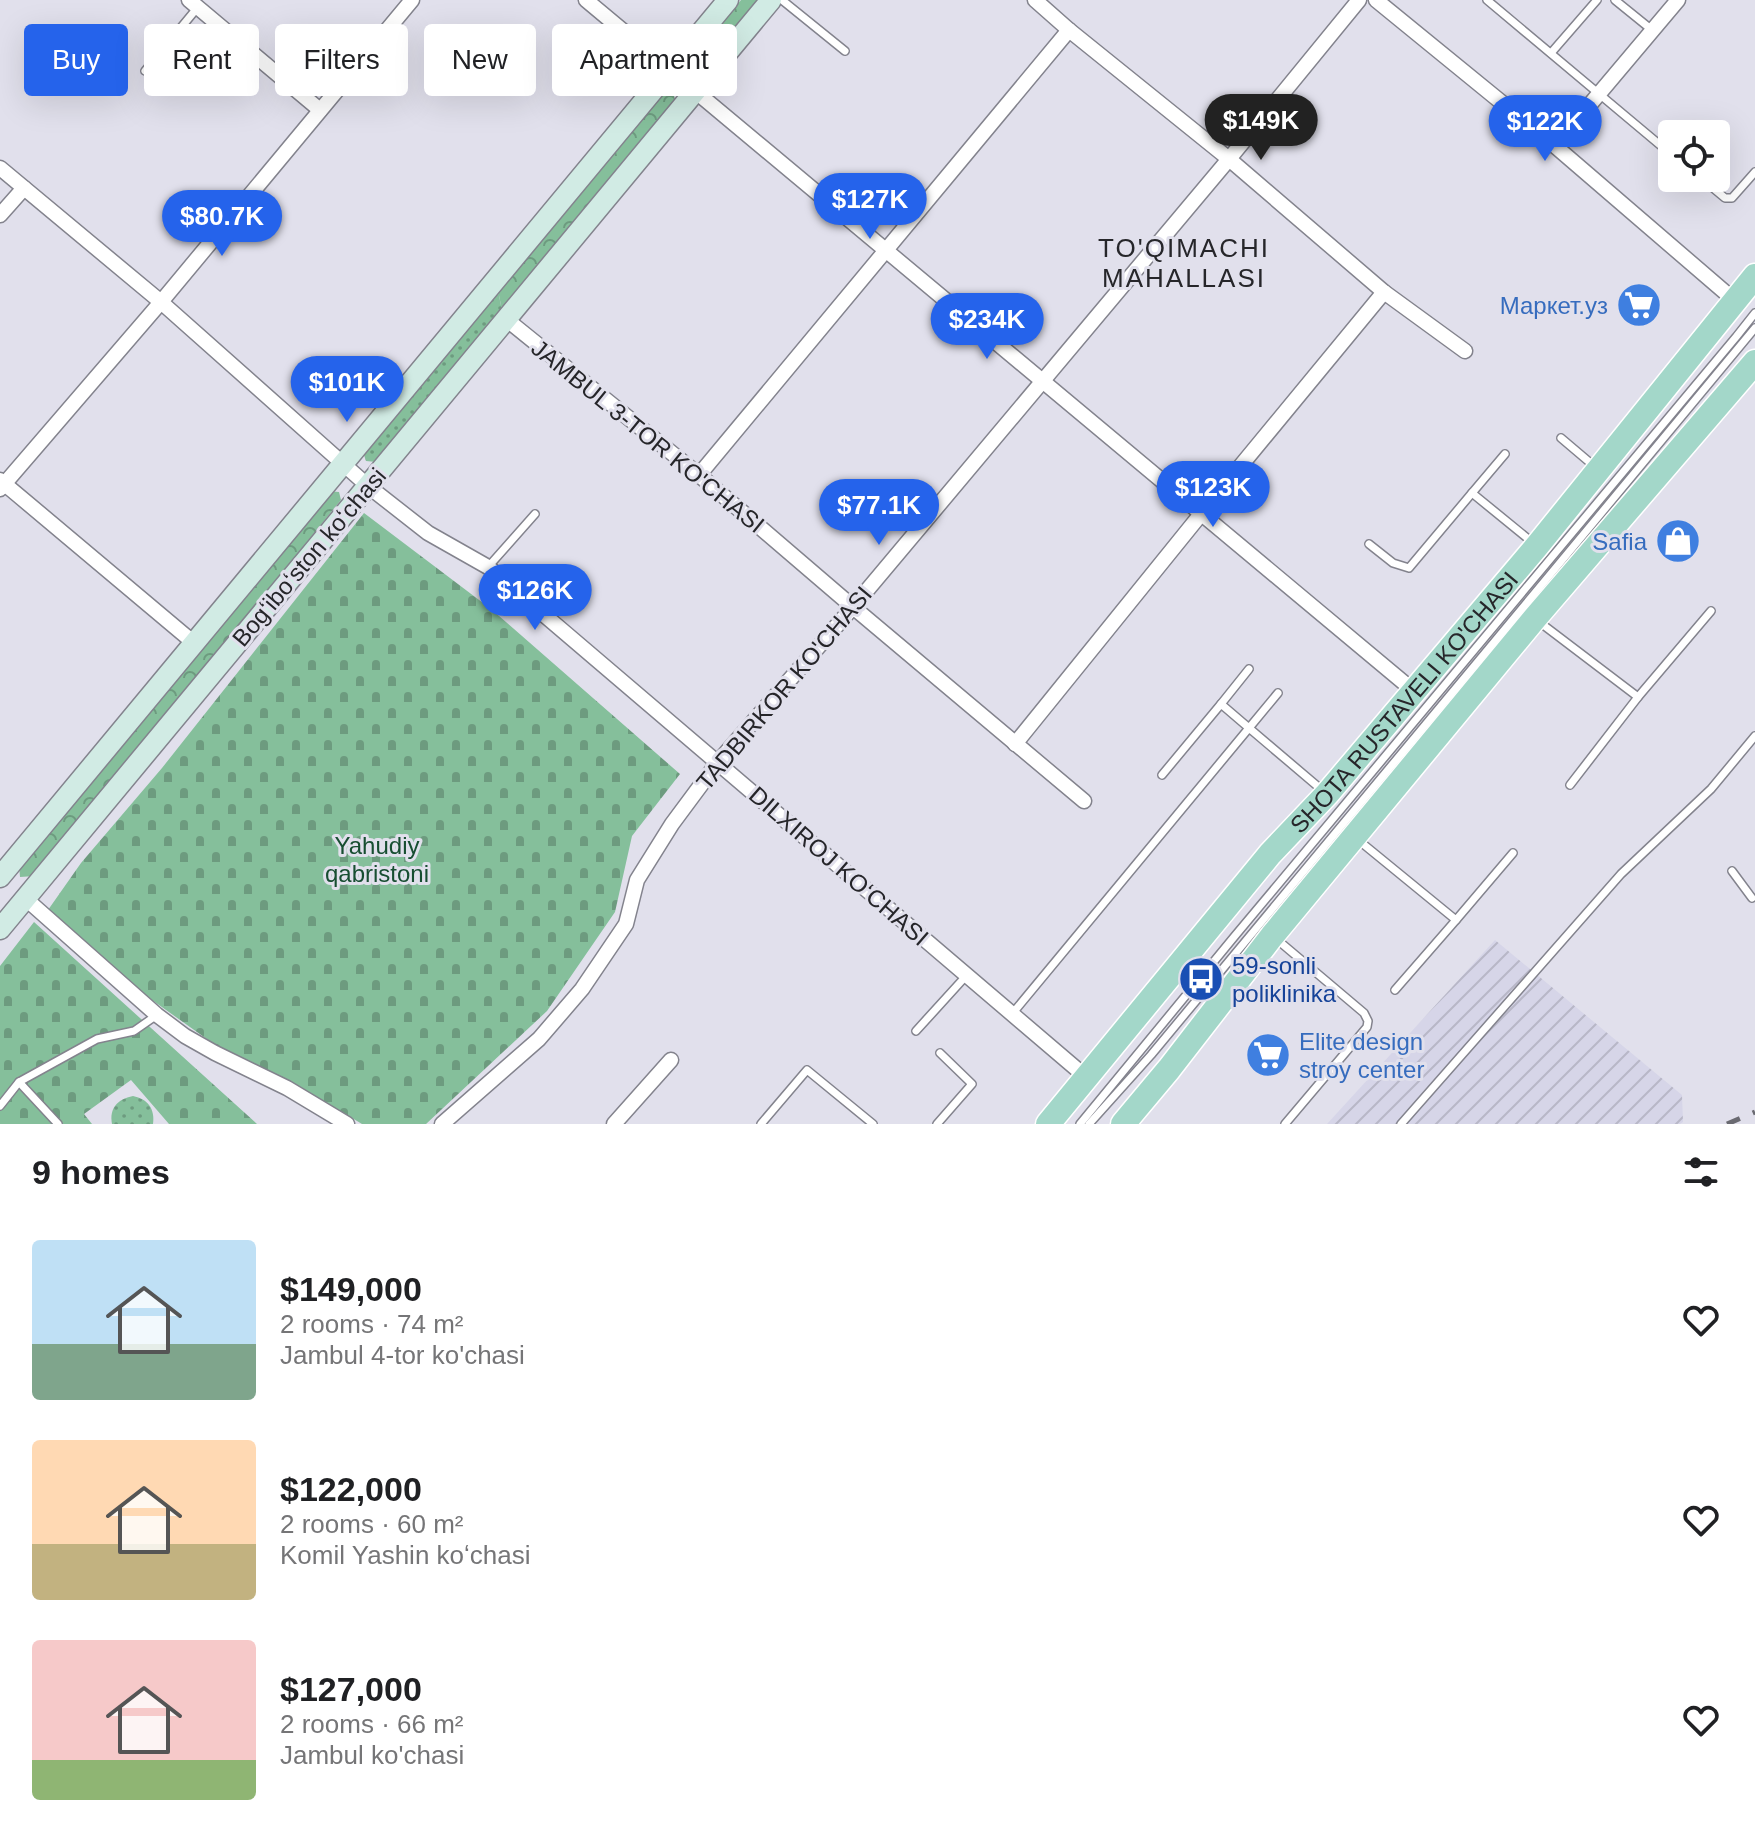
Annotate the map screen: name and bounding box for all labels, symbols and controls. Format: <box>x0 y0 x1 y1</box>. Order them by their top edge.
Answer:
chip: Buy <box>24 24 128 96</box>
chip: Rent <box>144 24 259 96</box>
chip: Filters <box>275 24 408 96</box>
chip: New <box>424 24 536 96</box>
chip: Apartment <box>552 24 737 96</box>
pin: $149K <box>1205 94 1317 162</box>
pin: $122K <box>1489 95 1601 163</box>
text: $149K <box>1223 105 1299 135</box>
text: $122K <box>1507 106 1583 136</box>
map controls <box>1658 120 1730 192</box>
button: locate <box>1658 120 1730 192</box>
pin: $127K <box>814 173 926 241</box>
text: $127K <box>832 184 908 214</box>
pin: $80.7K <box>157 190 287 258</box>
text: $80.7K <box>180 201 264 231</box>
district label: TO'QIMACHI MAHALLASI <box>1098 233 1270 293</box>
supermarket icon: Маркет.уз <box>1615 281 1663 329</box>
place label: Маркет.уз <box>1500 292 1608 319</box>
pin: $234K <box>931 293 1043 361</box>
text: $234K <box>949 304 1025 334</box>
street label: JAMBUL 3-TOR KO'CHASI <box>526 334 770 538</box>
pin: $101K <box>291 356 403 424</box>
text: $101K <box>309 367 385 397</box>
pin: $123K <box>1157 461 1269 529</box>
street label: Bogʻiboʻston koʻchasi <box>227 462 391 652</box>
text: $123K <box>1175 472 1251 502</box>
pin: $77.1K <box>814 479 944 547</box>
text: $77.1K <box>837 490 921 520</box>
shop icon: Safia <box>1654 517 1702 565</box>
place label: Safia <box>1592 528 1648 555</box>
pin: $126K <box>479 564 591 632</box>
street label: SHOTA RUSTAVELI KO'CHASI <box>1284 566 1523 838</box>
text: $126K <box>497 575 573 605</box>
street label: TADBIRKOR KO'CHASI <box>691 581 877 795</box>
street label: DILXIROJ KO‘CHASI <box>744 781 934 951</box>
park label: Yahudiy qabristoni <box>325 832 429 887</box>
place label: 59-sonli poliklinika <box>1232 952 1337 1007</box>
bus stop icon: 59-sonli poliklinika <box>1177 955 1225 1003</box>
place label: Elite design stroy center <box>1299 1028 1424 1083</box>
supermarket icon: Elite design stroy center <box>1244 1031 1292 1079</box>
icon: filters <box>1679 1150 1723 1194</box>
text: 9 homes <box>32 1153 170 1191</box>
text: $149,000 <box>280 1270 422 1308</box>
icon: home <box>96 1272 192 1368</box>
icon: heart <box>1679 1298 1723 1342</box>
text: 2 rooms · 74 m² <box>280 1309 464 1339</box>
text: Jambul 4-tor ko'chasi <box>280 1340 525 1370</box>
text: $122,000 <box>280 1470 422 1508</box>
icon: home <box>96 1472 192 1568</box>
icon: heart <box>1679 1498 1723 1542</box>
text: 2 rooms · 60 m² <box>280 1509 464 1539</box>
text: Komil Yashin koʻchasi <box>280 1540 531 1570</box>
text: $127,000 <box>280 1670 422 1708</box>
icon: home <box>96 1672 192 1768</box>
icon: heart <box>1679 1698 1723 1742</box>
text: 2 rooms · 66 m² <box>280 1709 464 1739</box>
text: Jambul ko'chasi <box>280 1740 464 1770</box>

